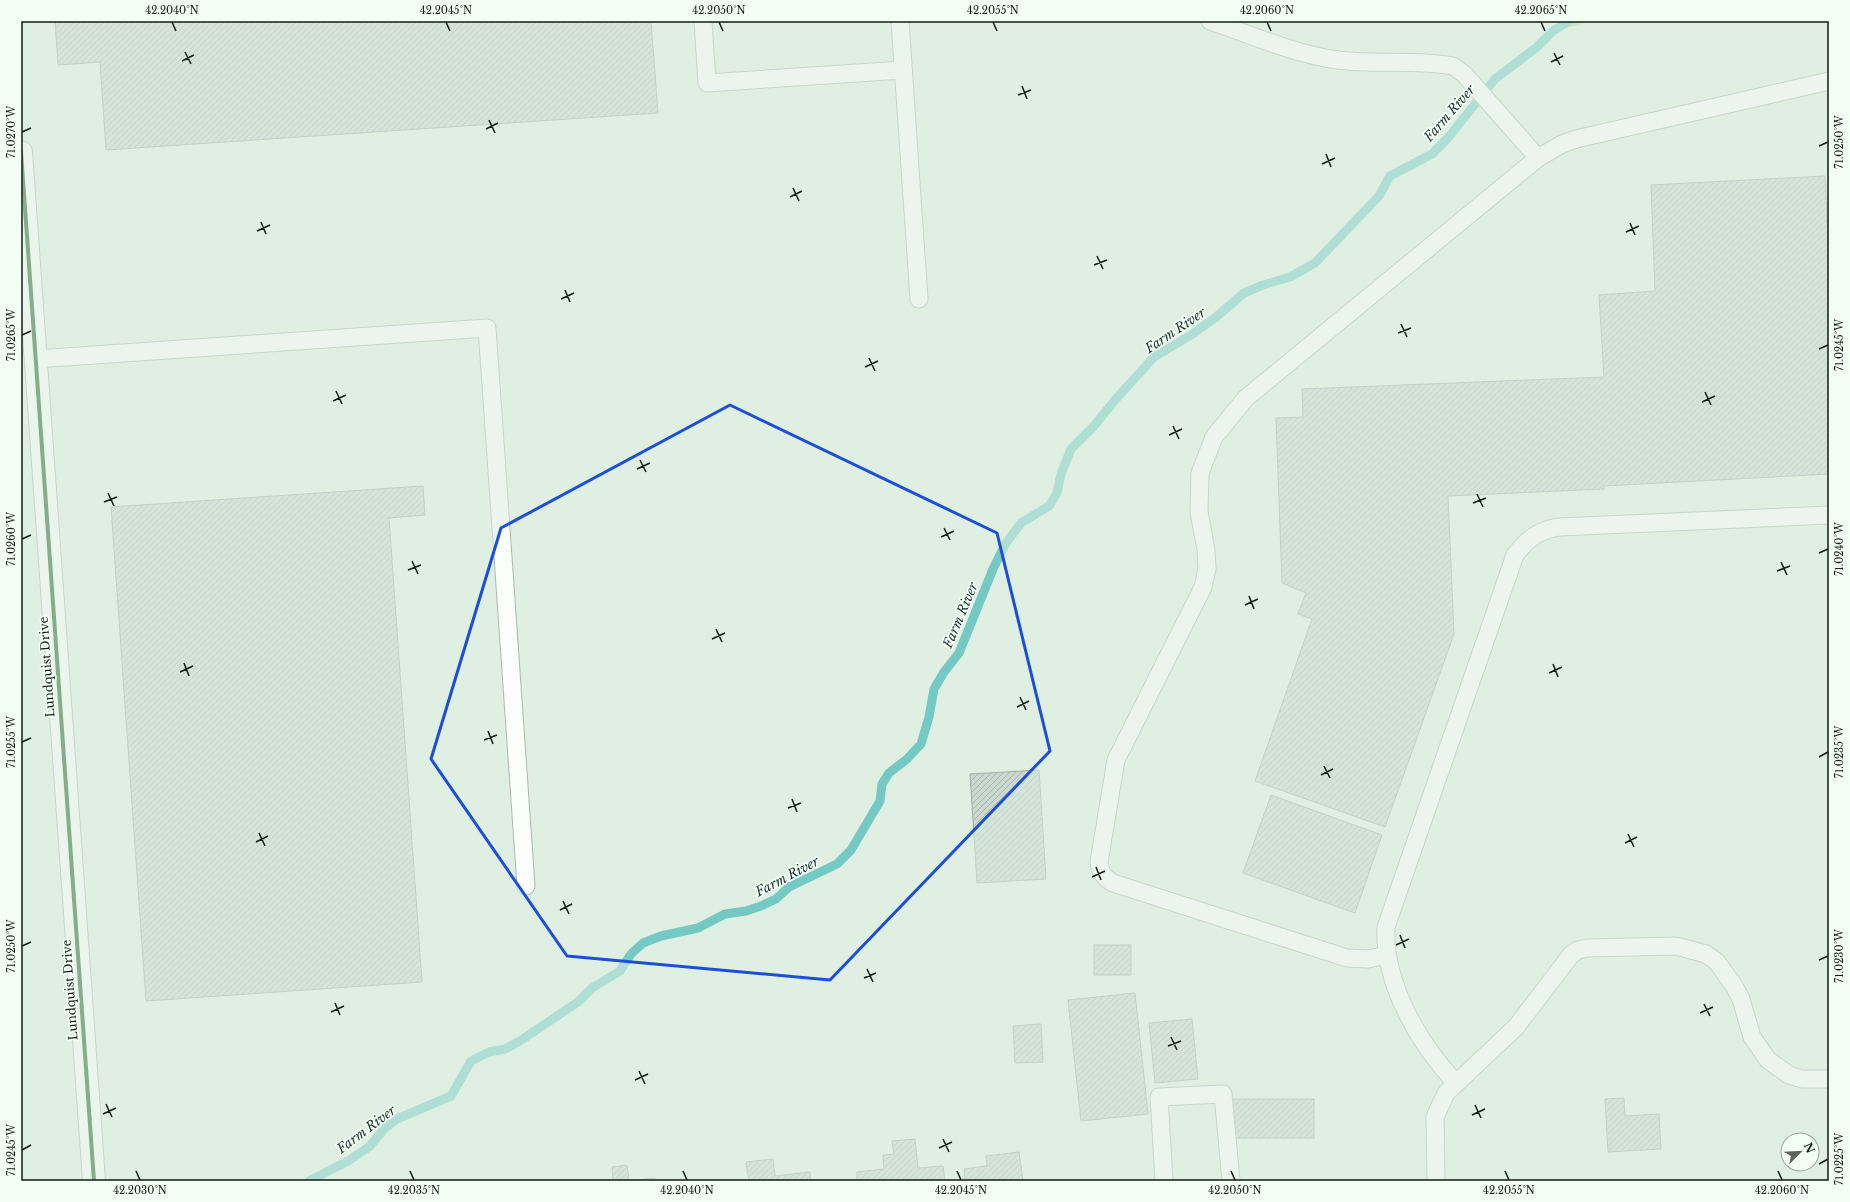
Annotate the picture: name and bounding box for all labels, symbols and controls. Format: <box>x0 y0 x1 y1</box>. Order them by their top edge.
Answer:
text: 42.2040°N <box>145 4 199 17</box>
text: 42.2045°N <box>420 4 472 17</box>
text: 42.2050°N <box>692 4 746 17</box>
text: 42.2055°N <box>967 4 1019 17</box>
text: 42.2060°N <box>1240 4 1294 17</box>
text: 42.2065°N <box>1515 4 1567 17</box>
water label: Farm River <box>1419 81 1479 146</box>
text: 71.0270°W <box>5 105 18 158</box>
text: 71.0250°W <box>1833 115 1846 169</box>
water label: Farm River <box>1141 303 1210 357</box>
text: 71.0265°W <box>5 308 18 361</box>
text: 71.0245°W <box>1833 319 1846 371</box>
text: 71.0260°W <box>5 512 18 566</box>
text: 71.0240°W <box>1833 522 1846 576</box>
water label: Farm River <box>939 579 982 651</box>
street label: Lundquist Drive <box>35 616 57 718</box>
text: 71.0255°W <box>5 716 18 768</box>
text: 71.0235°W <box>1833 726 1846 778</box>
water label: Farm River <box>752 852 823 901</box>
text: 71.0250°W <box>5 919 18 973</box>
text: 71.0230°W <box>1833 929 1846 983</box>
street label: Lundquist Drive <box>58 939 80 1041</box>
water label: Farm River <box>333 1101 400 1158</box>
text: 71.0245°W <box>5 1124 18 1176</box>
north arrow <box>1780 1132 1820 1172</box>
text: 71.0225°W <box>1833 1133 1846 1185</box>
text: N <box>1801 1140 1818 1156</box>
text: 42.2030°N <box>113 1184 167 1197</box>
text: 42.2035°N <box>388 1184 440 1197</box>
text: 42.2040°N <box>660 1184 714 1197</box>
text: 42.2045°N <box>935 1184 987 1197</box>
text: 42.2050°N <box>1208 1184 1262 1197</box>
text: 42.2055°N <box>1483 1184 1535 1197</box>
text: 42.2060°N <box>1755 1184 1809 1197</box>

